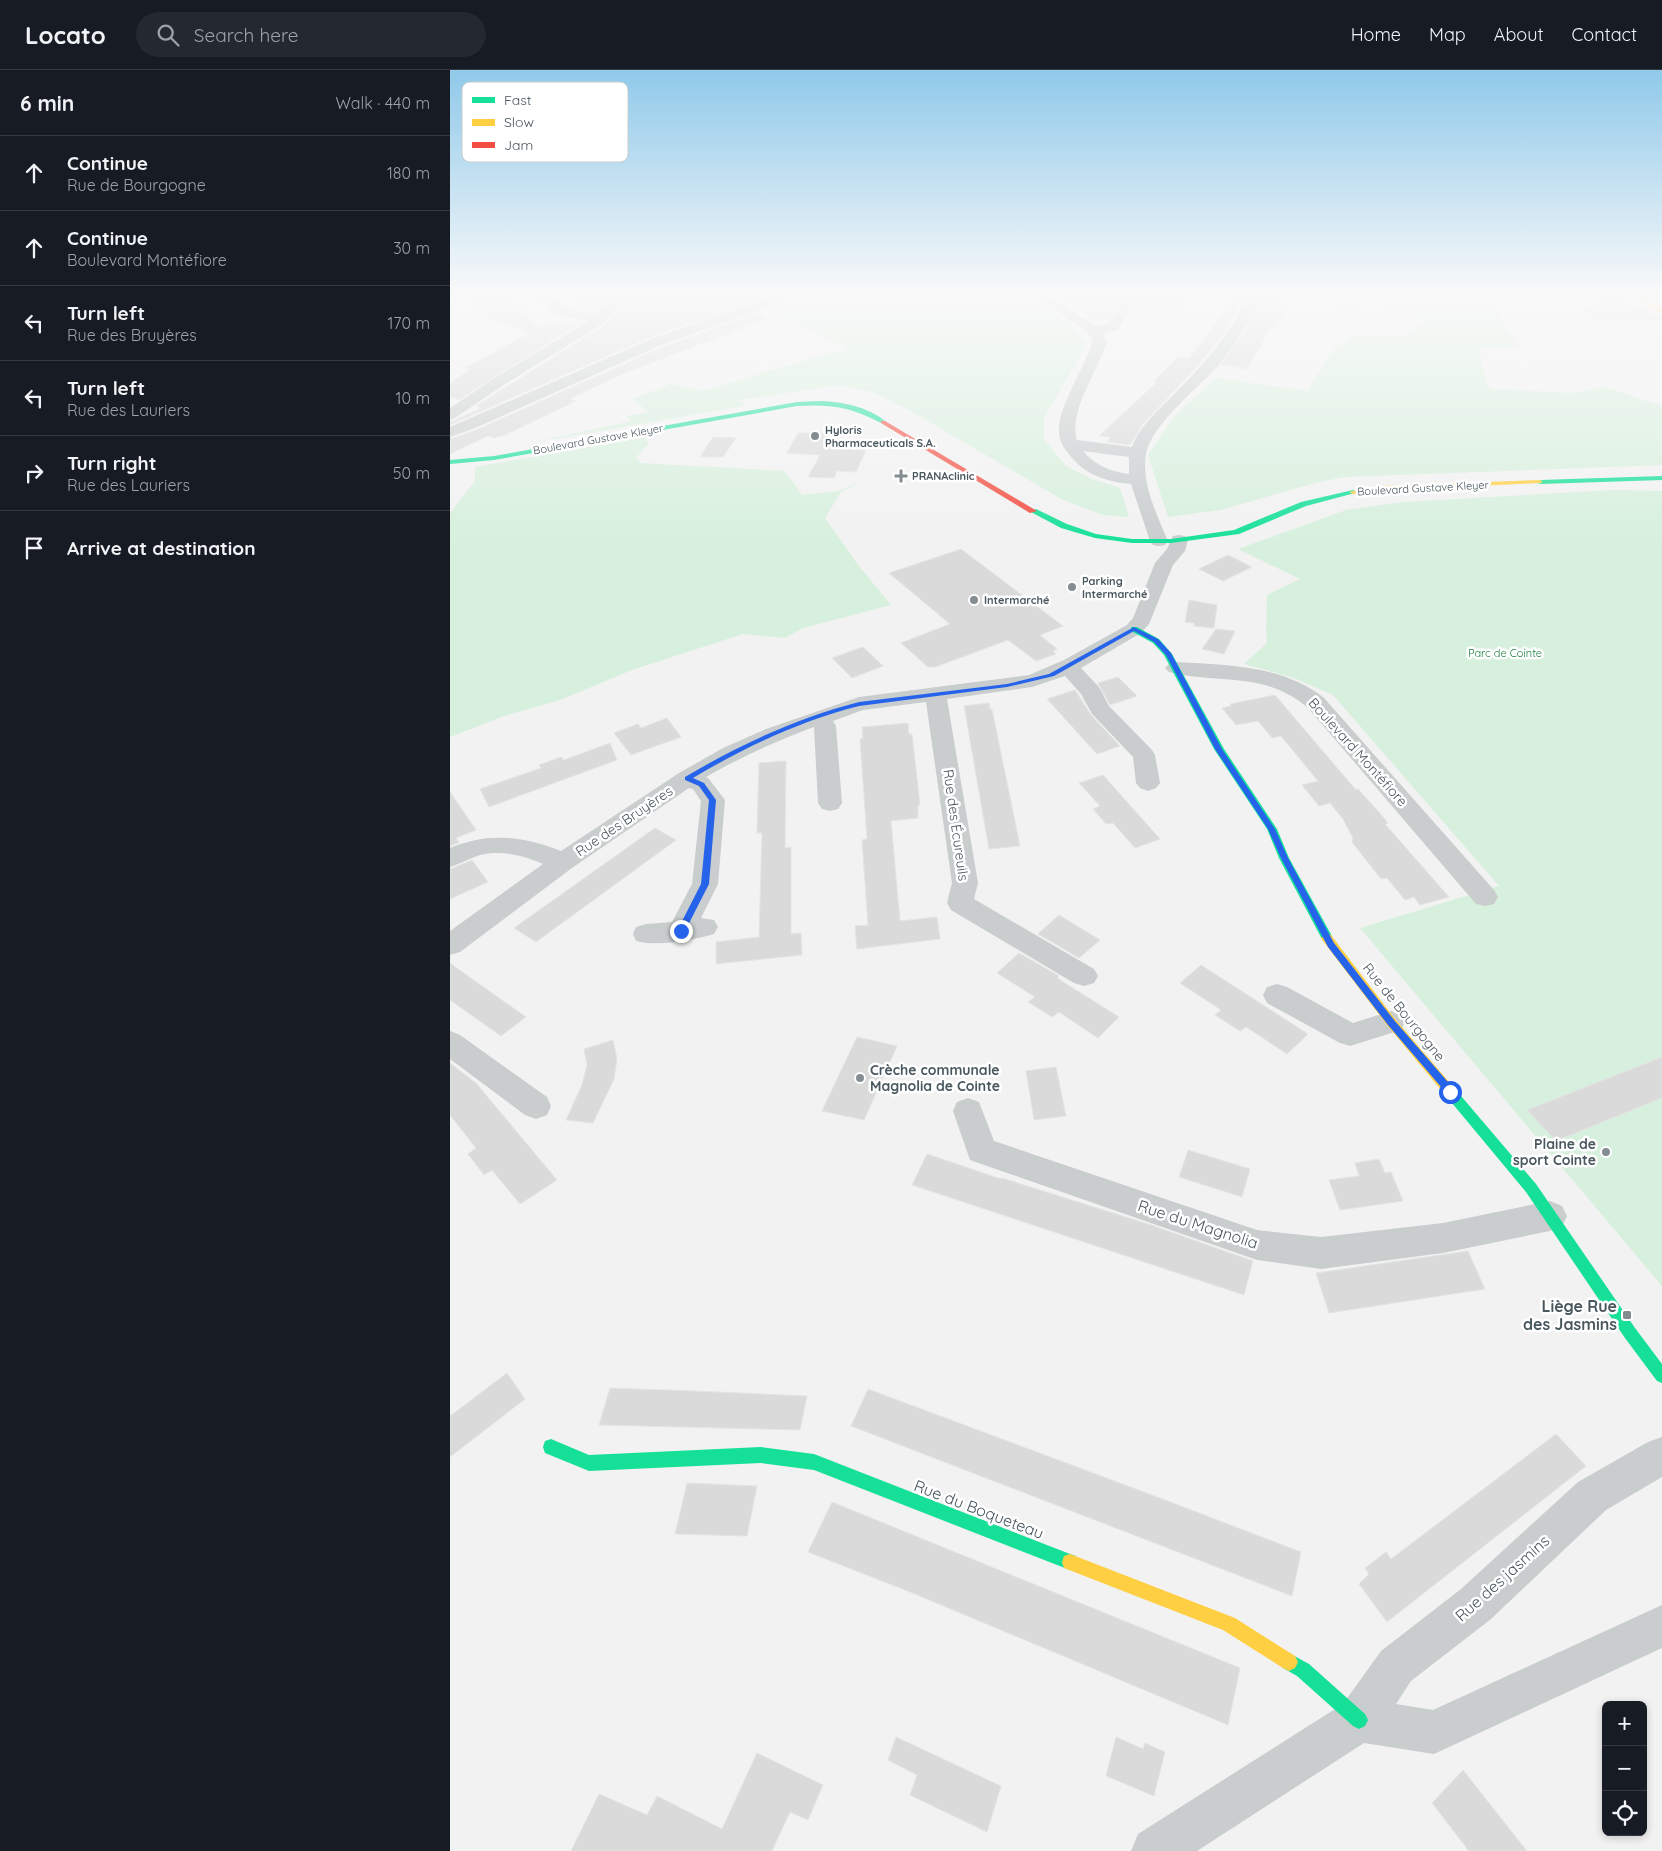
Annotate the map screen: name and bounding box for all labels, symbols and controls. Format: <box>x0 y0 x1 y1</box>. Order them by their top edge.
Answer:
search box <box>136 12 486 57</box>
text: Locato <box>25 20 106 50</box>
icon: search <box>154 21 182 49</box>
text: Search here <box>194 23 299 47</box>
text: Home <box>1351 23 1401 46</box>
text: Map <box>1429 23 1466 46</box>
text: About <box>1494 23 1544 46</box>
text: Contact <box>1572 23 1637 46</box>
legend <box>462 82 628 162</box>
text: 6 min <box>20 90 74 116</box>
text: Fast <box>504 91 532 109</box>
text: Walk · 440 m <box>336 93 430 113</box>
text: Slow <box>504 113 534 131</box>
text: Jam <box>504 136 533 154</box>
text: Continue <box>67 151 148 175</box>
icon: ahead <box>20 159 48 187</box>
text: 180 m <box>387 163 430 183</box>
text: Rue de Bourgogne <box>67 175 206 195</box>
text: Continue <box>67 226 148 250</box>
icon: ahead <box>20 234 48 262</box>
text: 30 m <box>393 238 430 258</box>
text: Boulevard Montéfiore <box>67 250 227 270</box>
text: Turn left <box>67 301 145 325</box>
icon: left <box>20 309 48 337</box>
text: 170 m <box>387 313 430 333</box>
text: Rue des Bruyères <box>67 325 197 345</box>
text: Turn left <box>67 376 145 400</box>
icon: left <box>20 384 48 412</box>
text: 10 m <box>396 388 430 408</box>
text: Rue des Lauriers <box>67 400 190 420</box>
street label: Boulevard Gustave Kleyer <box>532 421 665 457</box>
place label: Hyloris Pharmaceuticals S.A. <box>825 423 936 450</box>
marker: Hyloris Pharmaceuticals S.A. <box>809 430 821 442</box>
text: Turn right <box>67 451 156 475</box>
icon: right <box>20 459 48 487</box>
text: 50 m <box>393 463 430 483</box>
marker: PRANAclinic <box>894 469 908 483</box>
place label: PRANAclinic <box>912 469 975 483</box>
text: Rue des Lauriers <box>67 475 190 495</box>
street label: Boulevard Gustave Kleyer <box>1357 478 1490 498</box>
icon: arrive <box>20 534 48 562</box>
text: Arrive at destination <box>67 536 256 560</box>
place label: Parking Intermarché <box>1082 574 1148 601</box>
marker: Parking Intermarché <box>1066 581 1078 593</box>
place label: Intermarché <box>984 593 1050 607</box>
marker: Intermarché <box>968 594 980 606</box>
park label: Parc de Cointe <box>1468 646 1542 660</box>
street label: Boulevard Montéfiore <box>1305 694 1412 810</box>
street label: Rue des Écureuils <box>939 768 973 882</box>
street label: Rue des Bruyères <box>572 782 676 860</box>
route end <box>670 920 693 943</box>
street label: Rue de Bourgogne <box>1359 959 1449 1065</box>
place label: Crèche communale Magnolia de Cointe <box>870 1061 1000 1095</box>
marker: Crèche communale Magnolia de Cointe <box>854 1072 866 1084</box>
route start <box>1439 1081 1462 1104</box>
place label: Plaine de sport Cointe <box>1513 1135 1596 1169</box>
marker: Plaine de sport Cointe <box>1600 1146 1612 1158</box>
street label: Rue du Magnolia <box>1135 1195 1261 1253</box>
place label: Liège Rue des Jasmins <box>1523 1296 1617 1334</box>
marker: Liège Rue des Jasmins <box>1621 1309 1633 1321</box>
street label: Rue du Boqueteau <box>911 1475 1047 1543</box>
street label: Rue des jasmins <box>1451 1530 1553 1626</box>
map controls <box>1602 1701 1647 1836</box>
button: + <box>1602 1701 1647 1746</box>
button: − <box>1602 1746 1647 1791</box>
button: locate <box>1602 1791 1647 1836</box>

